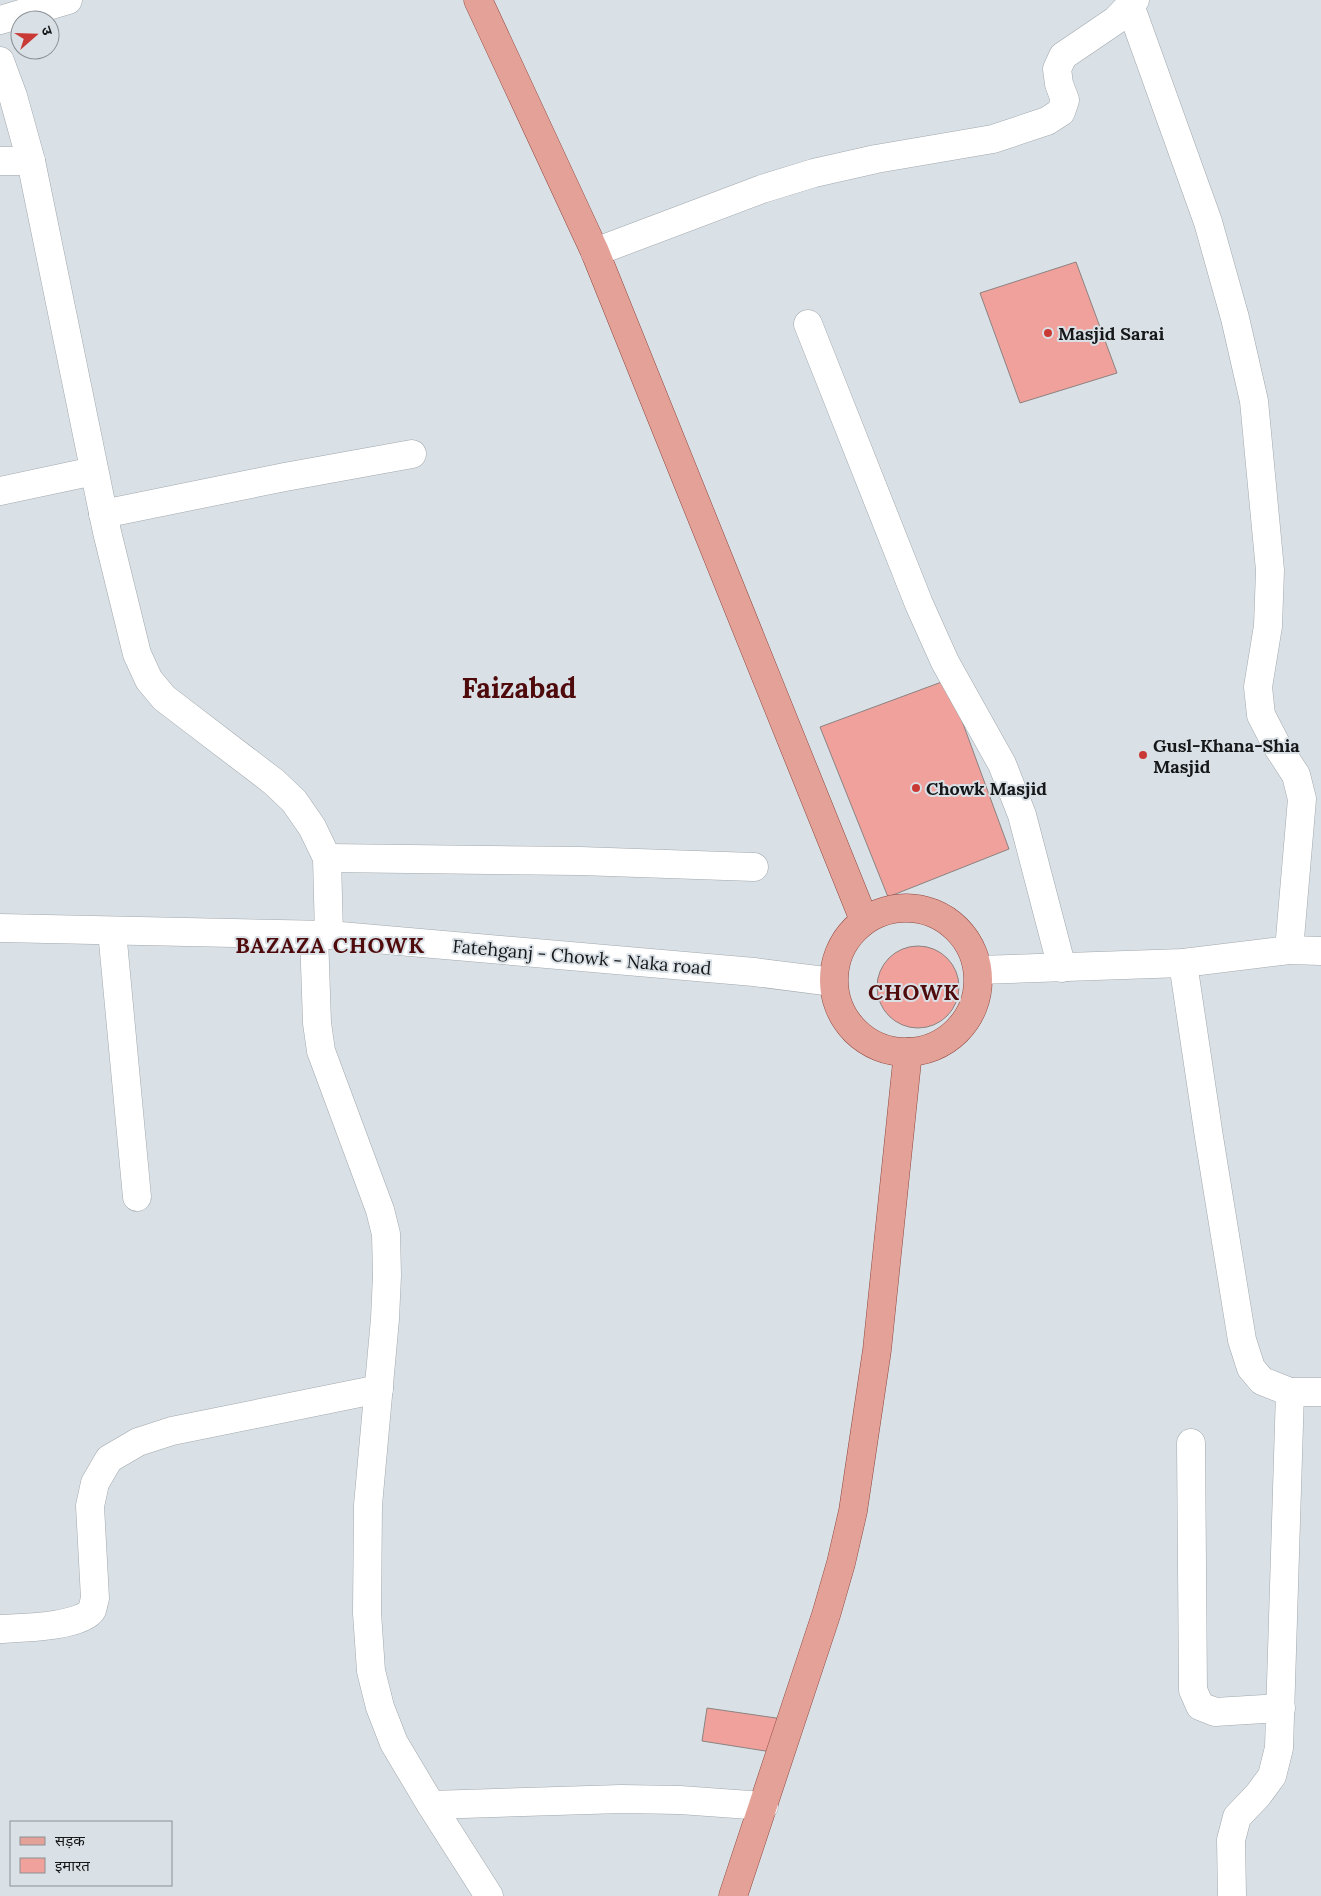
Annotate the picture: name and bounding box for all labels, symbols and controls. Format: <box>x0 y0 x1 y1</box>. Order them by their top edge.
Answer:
north arrow <box>10 10 60 60</box>
text: उ <box>37 24 57 38</box>
place label: Masjid Sarai <box>1058 322 1164 345</box>
marker: Masjid Sarai <box>1042 327 1054 339</box>
district label: Faizabad <box>461 670 577 706</box>
place label: Gusl-Khana-Shia Masjid <box>1153 734 1300 778</box>
marker: Gusl-Khana-Shia Masjid <box>1137 749 1149 761</box>
place label: Chowk Masjid <box>926 777 1047 800</box>
marker: Chowk Masjid <box>910 782 922 794</box>
district label: BAZAZA CHOWK <box>235 931 425 959</box>
street label: Fatehganj - Chowk - Naka road <box>452 934 713 980</box>
district label: CHOWK <box>868 978 960 1006</box>
legend <box>10 1821 172 1886</box>
text: सड़क <box>55 1831 85 1850</box>
text: इमारत <box>55 1856 90 1875</box>

